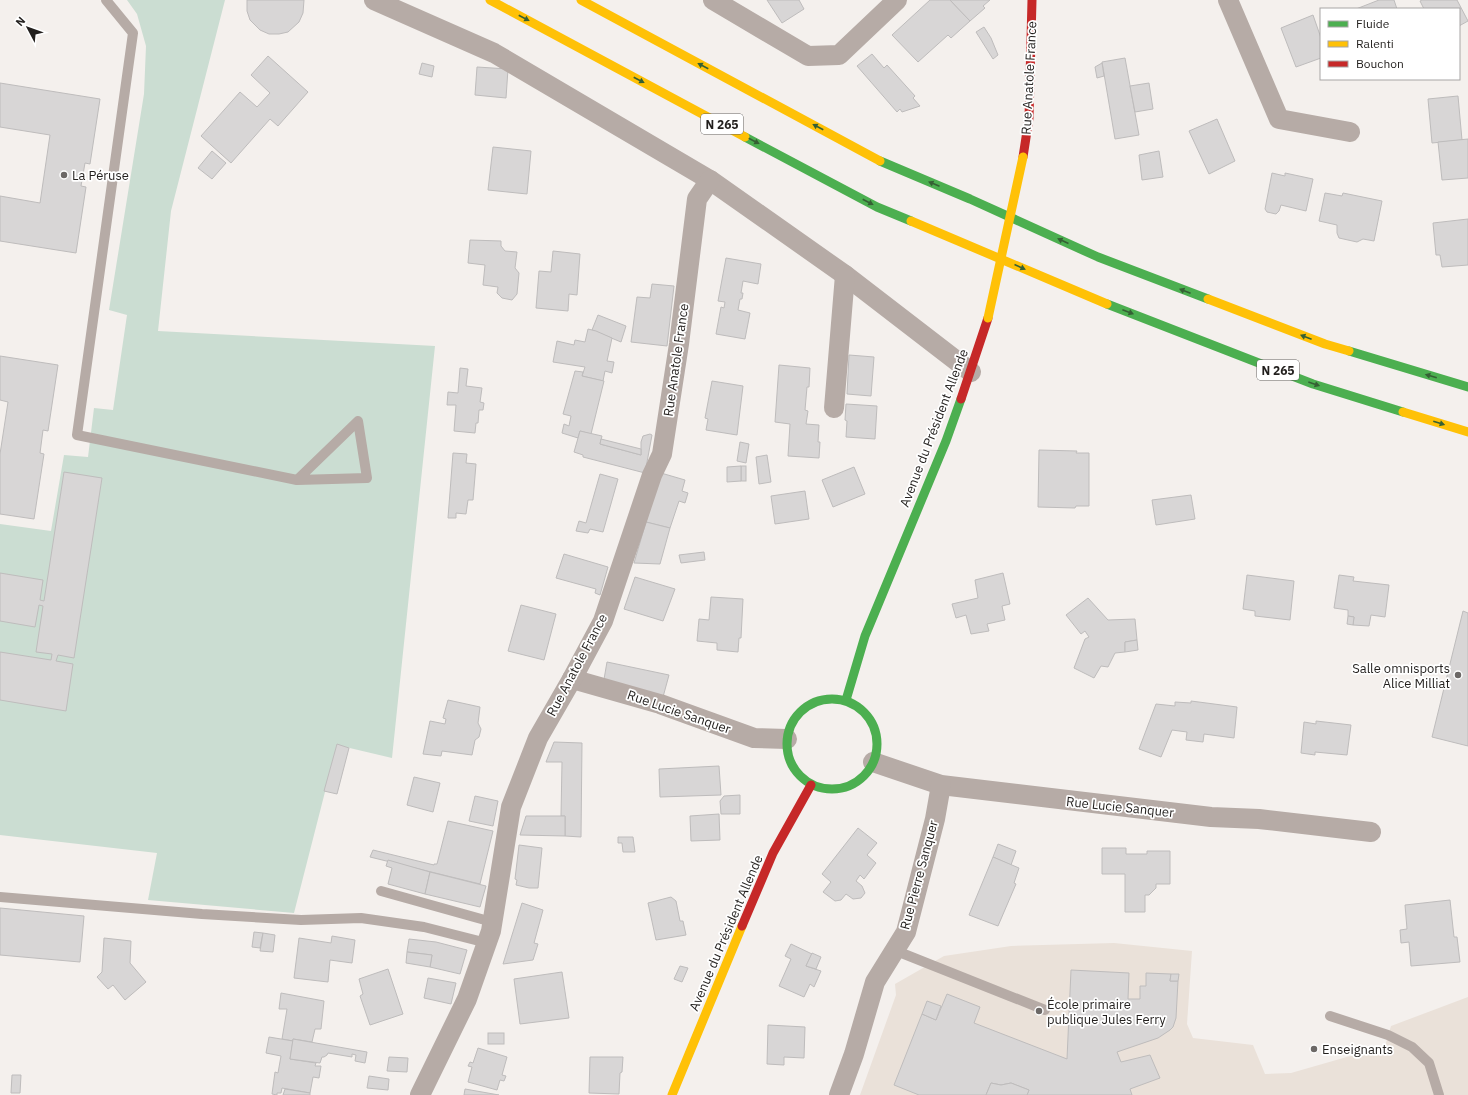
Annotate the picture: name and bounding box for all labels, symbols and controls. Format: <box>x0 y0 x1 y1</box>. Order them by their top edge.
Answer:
north arrow <box>8 8 48 48</box>
legend <box>1320 8 1460 80</box>
text: N <box>13 14 28 29</box>
one-way arrow <box>518 15 530 22</box>
text: Fluide <box>1356 16 1390 31</box>
street label: Rue Anatole France <box>1018 21 1040 135</box>
text: Ralenti <box>1356 36 1394 51</box>
text: Bouchon <box>1356 56 1404 71</box>
one-way arrow <box>697 62 709 69</box>
one-way arrow <box>633 76 645 83</box>
road number: N 265 <box>701 114 743 134</box>
one-way arrow <box>812 124 823 131</box>
one-way arrow <box>748 138 759 144</box>
place label: La Péruse <box>72 167 129 184</box>
marker: La Péruse <box>59 170 69 180</box>
one-way arrow <box>929 181 940 187</box>
one-way arrow <box>862 199 874 205</box>
one-way arrow <box>1057 238 1069 244</box>
one-way arrow <box>1015 264 1026 270</box>
one-way arrow <box>1179 287 1191 293</box>
street label: Rue Anatole France <box>660 302 692 418</box>
one-way arrow <box>1122 310 1134 316</box>
one-way arrow <box>1300 334 1312 340</box>
street label: Avenue du Président Allende <box>896 347 972 509</box>
road number: N 265 <box>1257 360 1299 380</box>
one-way arrow <box>1424 372 1437 378</box>
one-way arrow <box>1309 381 1321 387</box>
one-way arrow <box>1433 420 1445 426</box>
street label: Rue Anatole France <box>543 611 611 719</box>
place label: Salle omnisports Alice Milliat <box>1352 660 1450 692</box>
marker: Salle omnisports Alice Milliat <box>1453 670 1463 680</box>
street label: Rue Lucie Sanquer <box>625 686 733 738</box>
street label: Rue Lucie Sanquer <box>1065 793 1175 821</box>
street label: Rue Pierre Sanquer <box>896 818 942 932</box>
street label: Avenue du Président Allende <box>685 852 767 1014</box>
place label: École primaire publique Jules Ferry <box>1047 996 1166 1028</box>
marker: École primaire publique Jules Ferry <box>1034 1006 1044 1016</box>
place label: Enseignants <box>1322 1041 1393 1058</box>
marker: Enseignants <box>1309 1044 1319 1054</box>

